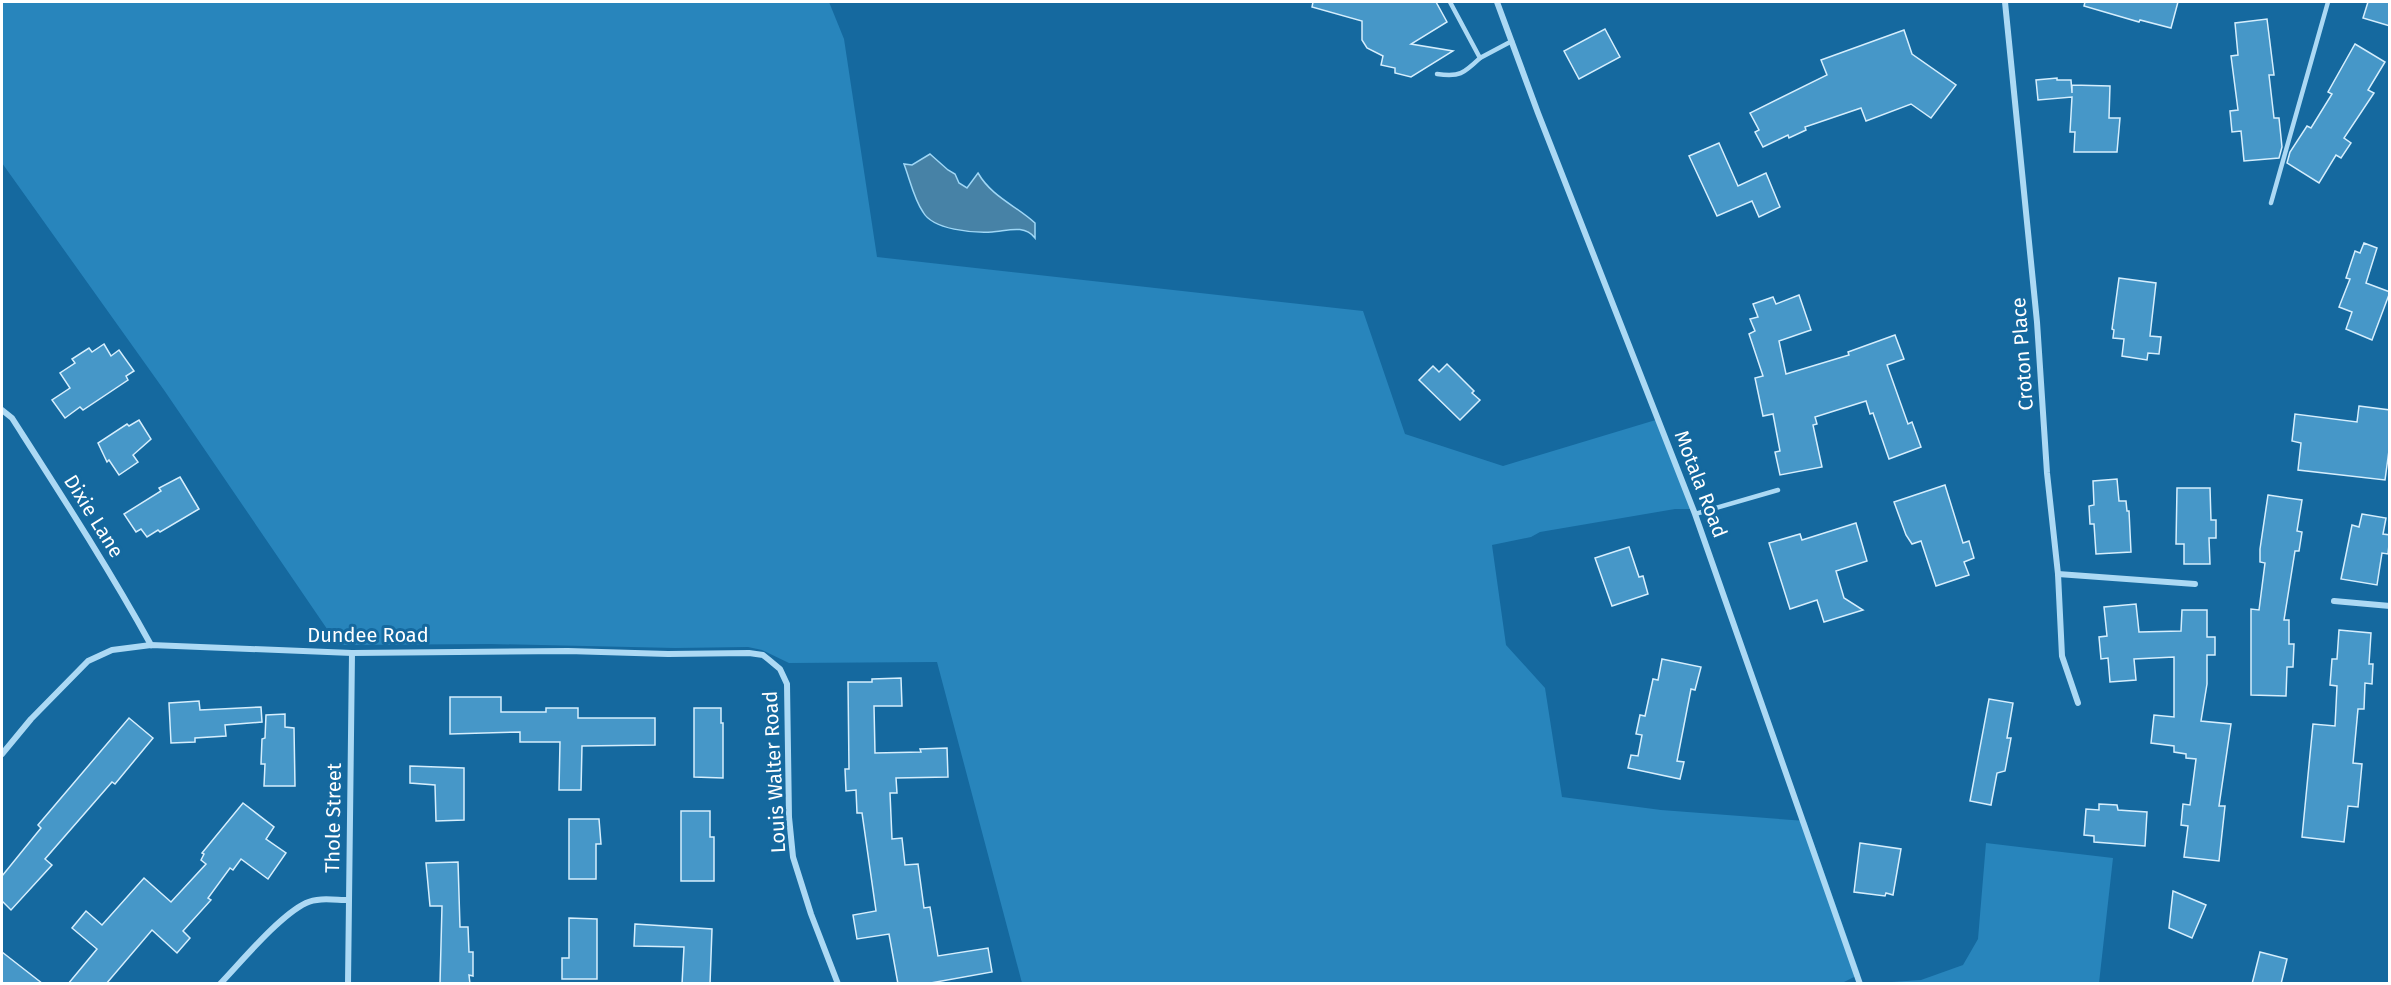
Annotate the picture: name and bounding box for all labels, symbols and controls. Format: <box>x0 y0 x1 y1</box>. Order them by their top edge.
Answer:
street label: Croton Place <box>2006 297 2038 411</box>
street label: Motala Road <box>1670 427 1732 541</box>
street label: Dixie Lane <box>59 470 129 562</box>
street label: Dundee Road <box>307 623 429 647</box>
street label: Louis Walter Road <box>758 690 790 854</box>
street label: Thole Street <box>320 762 346 873</box>

